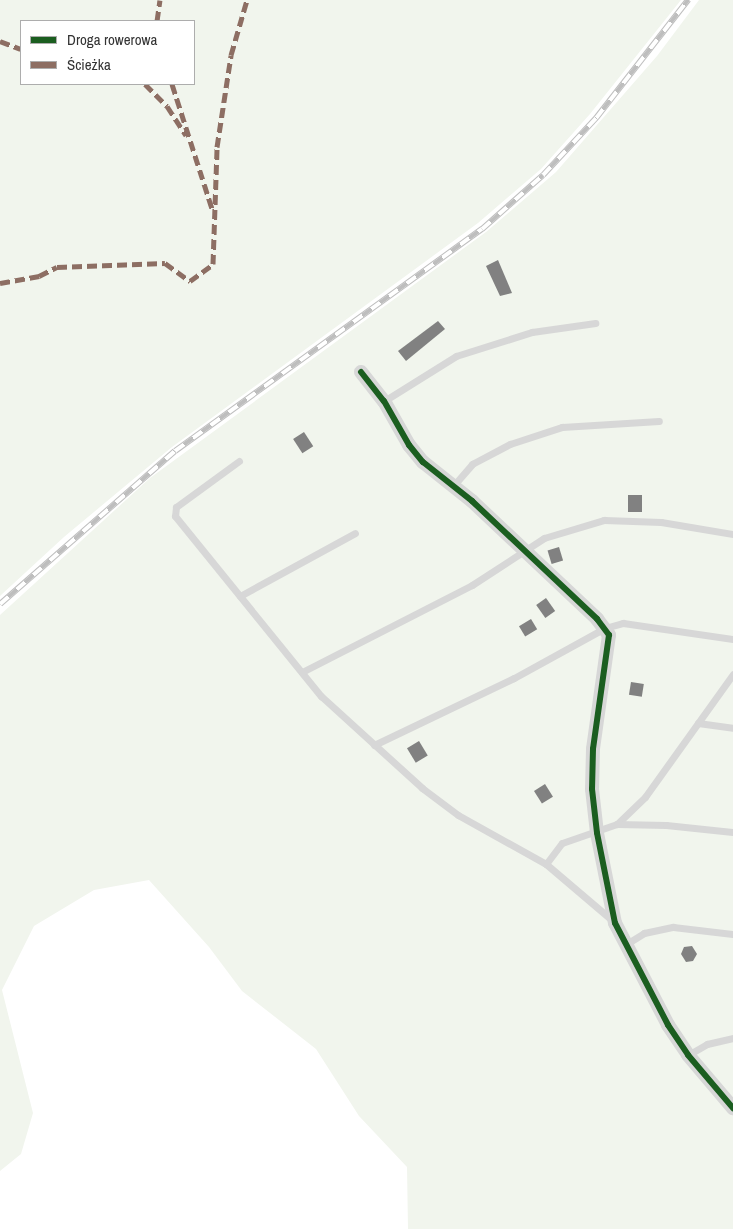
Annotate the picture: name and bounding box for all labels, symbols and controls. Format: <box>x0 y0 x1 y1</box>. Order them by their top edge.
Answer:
legend <box>20 20 195 85</box>
text: Droga rowerowa <box>67 29 157 50</box>
text: Ścieżka <box>67 54 111 75</box>

